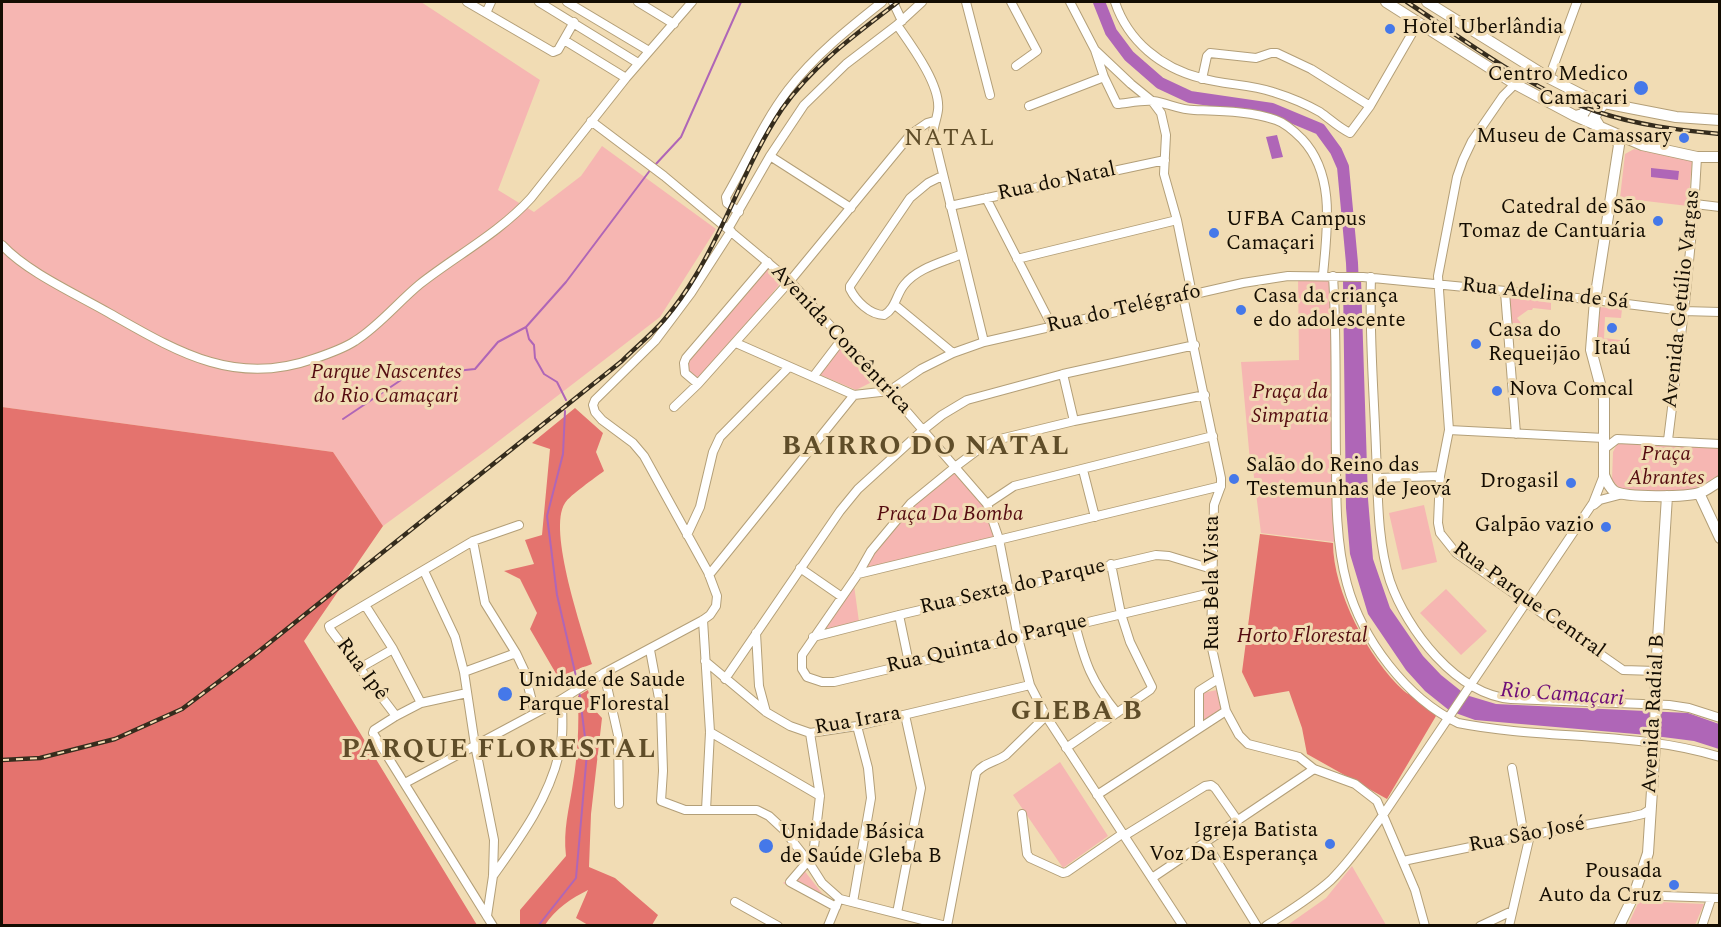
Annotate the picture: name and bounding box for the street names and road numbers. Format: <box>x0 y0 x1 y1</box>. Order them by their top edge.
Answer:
street label: Rua do Natal <box>996 158 1118 208</box>
street label: Avenida Getúlio Vargas <box>1659 188 1707 410</box>
street label: Avenida Concêntrica <box>764 260 916 420</box>
street label: Rua Adelina de Sá <box>1460 274 1630 316</box>
street label: Rua do Telégrafo <box>1044 280 1204 340</box>
street label: Rua Bela Vista <box>1201 515 1227 651</box>
street label: Rua Parque Central <box>1447 537 1609 665</box>
street label: Rua Sexta do Parque <box>918 554 1108 622</box>
street label: Rua Quinta do Parque <box>884 610 1090 680</box>
street label: Rua Ipê <box>329 634 393 706</box>
street label: Avenida Radial B <box>1638 634 1672 794</box>
street label: Rua Irara <box>813 702 903 742</box>
street label: Rua São José <box>1467 812 1587 860</box>

